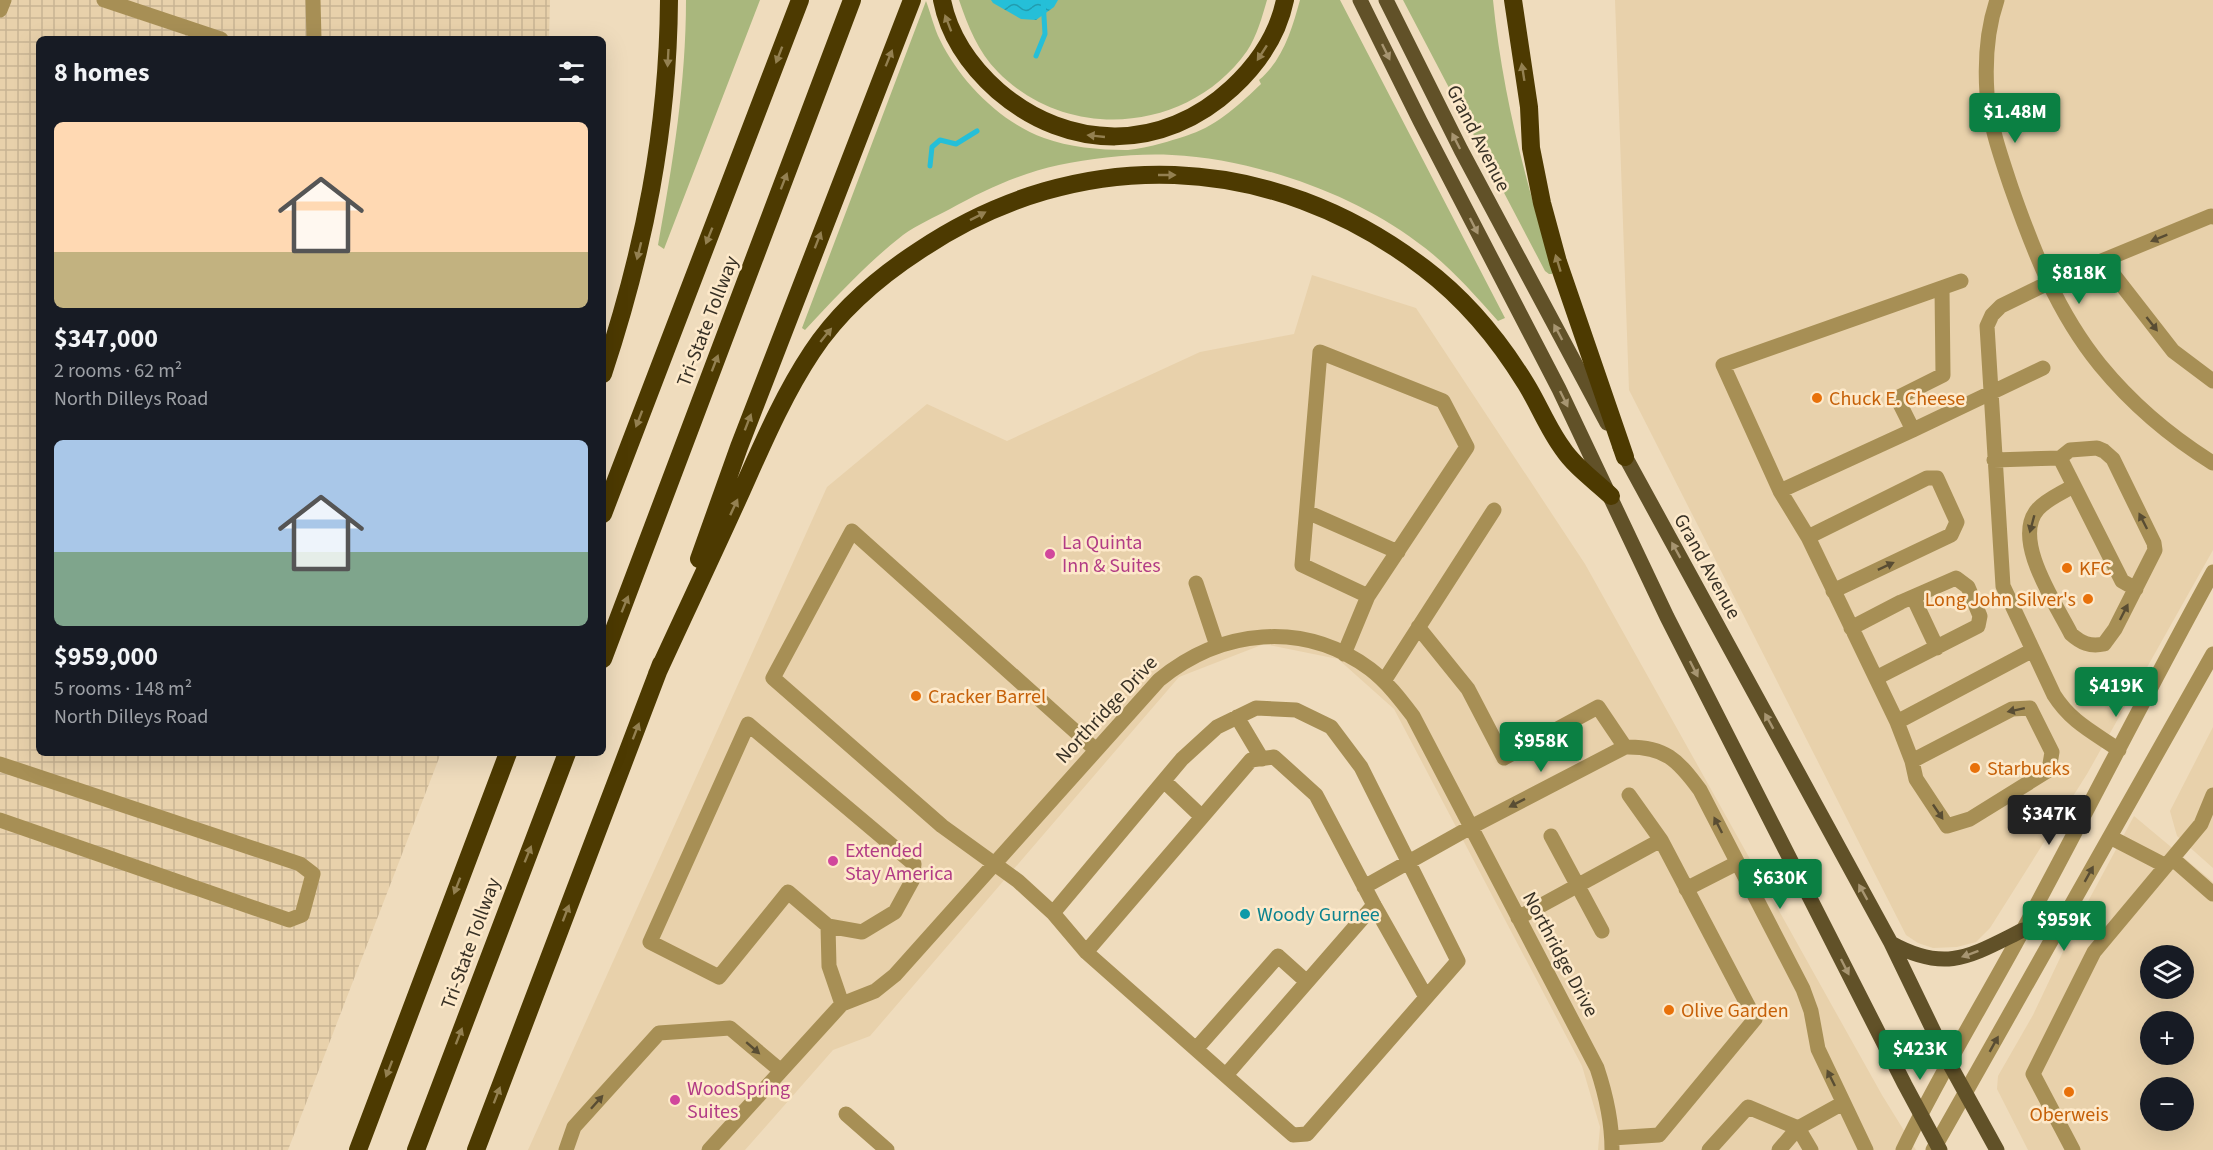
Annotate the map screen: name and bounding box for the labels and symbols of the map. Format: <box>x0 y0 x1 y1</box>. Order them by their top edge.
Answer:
one-way arrow <box>943 14 953 32</box>
one-way arrow <box>1381 44 1390 61</box>
one-way arrow <box>1257 45 1268 61</box>
one-way arrow <box>774 46 784 64</box>
one-way arrow <box>663 49 673 68</box>
one-way arrow <box>885 49 894 67</box>
one-way arrow <box>1518 62 1527 81</box>
street label: Grand Avenue <box>1439 80 1517 197</box>
pin: $1.48M <box>1966 93 2064 144</box>
one-way arrow <box>1087 131 1106 141</box>
one-way arrow <box>1452 133 1461 150</box>
one-way arrow <box>1157 170 1176 180</box>
one-way arrow <box>780 171 790 189</box>
one-way arrow <box>970 211 987 221</box>
one-way arrow <box>1469 218 1479 235</box>
one-way arrow <box>704 228 714 246</box>
one-way arrow <box>814 231 823 249</box>
one-way arrow <box>2150 234 2168 243</box>
one-way arrow <box>634 242 644 260</box>
street label: Tri-State Tollway <box>670 251 746 391</box>
one-way arrow <box>1553 254 1562 272</box>
pin: $818K <box>2037 254 2121 305</box>
one-way arrow <box>2145 316 2157 331</box>
one-way arrow <box>1553 323 1563 340</box>
one-way arrow <box>819 327 832 343</box>
one-way arrow <box>711 354 720 372</box>
place label: Chuck E. Cheese <box>1829 385 1965 413</box>
one-way arrow <box>1559 391 1569 408</box>
marker: Chuck E. Cheese <box>1810 391 1824 405</box>
one-way arrow <box>634 410 644 428</box>
one-way arrow <box>744 413 754 431</box>
one-way arrow <box>729 497 739 515</box>
street label: Grand Avenue <box>1667 509 1748 624</box>
one-way arrow <box>2139 512 2148 529</box>
one-way arrow <box>2027 515 2036 533</box>
place label: La Quinta Inn & Suites <box>1062 529 1161 580</box>
one-way arrow <box>1671 541 1681 558</box>
marker: La Quinta Inn & Suites <box>1043 547 1057 561</box>
place label: KFC <box>2079 555 2112 583</box>
one-way arrow <box>1878 561 1895 570</box>
marker: KFC <box>2060 561 2074 575</box>
place label: Long John Silver's <box>1925 586 2076 614</box>
marker: Long John Silver's <box>2081 592 2095 606</box>
one-way arrow <box>620 595 630 613</box>
one-way arrow <box>2119 603 2129 620</box>
street label: Northridge Drive <box>1049 649 1164 770</box>
one-way arrow <box>1689 661 1698 678</box>
pin: $419K <box>2074 667 2158 718</box>
place label: Cracker Barrel <box>928 683 1046 711</box>
marker: Cracker Barrel <box>909 689 923 703</box>
one-way arrow <box>2006 706 2025 715</box>
one-way arrow <box>1764 712 1774 729</box>
one-way arrow <box>631 722 641 740</box>
pin: $958K <box>1499 722 1583 773</box>
place label: Starbucks <box>1987 755 2070 783</box>
marker: Starbucks <box>1968 761 1982 775</box>
pin: $347K <box>2007 795 2091 846</box>
one-way arrow <box>1509 798 1526 808</box>
one-way arrow <box>1932 804 1943 820</box>
one-way arrow <box>1713 817 1723 834</box>
place label: Extended Stay America <box>845 837 953 888</box>
one-way arrow <box>524 845 533 863</box>
marker: Extended Stay America <box>826 854 840 868</box>
pin: $630K <box>1738 859 1822 910</box>
one-way arrow <box>2084 865 2094 882</box>
street label: Tri-State Tollway <box>434 873 508 1013</box>
one-way arrow <box>452 877 462 895</box>
one-way arrow <box>1858 883 1868 900</box>
street label: Northridge Drive <box>1515 887 1605 1022</box>
place label: Woody Gurnee <box>1257 901 1380 929</box>
pin: $959K <box>2022 901 2106 952</box>
one-way arrow <box>562 904 572 922</box>
marker: Woody Gurnee <box>1238 907 1252 921</box>
one-way arrow <box>1961 950 1979 960</box>
one-way arrow <box>1839 958 1849 976</box>
place label: Olive Garden <box>1681 997 1789 1025</box>
marker: Olive Garden <box>1662 1003 1676 1017</box>
one-way arrow <box>454 1027 464 1045</box>
pin: $423K <box>1878 1030 1962 1081</box>
one-way arrow <box>1989 1035 1999 1052</box>
one-way arrow <box>745 1041 760 1054</box>
one-way arrow <box>383 1060 393 1078</box>
one-way arrow <box>1826 1070 1835 1087</box>
place label: WoodSpring Suites <box>687 1075 790 1126</box>
marker: Oberweis <box>2062 1085 2076 1099</box>
one-way arrow <box>492 1086 502 1104</box>
marker: WoodSpring Suites <box>668 1093 682 1107</box>
one-way arrow <box>590 1095 603 1110</box>
place label: Oberweis <box>2029 1101 2109 1129</box>

